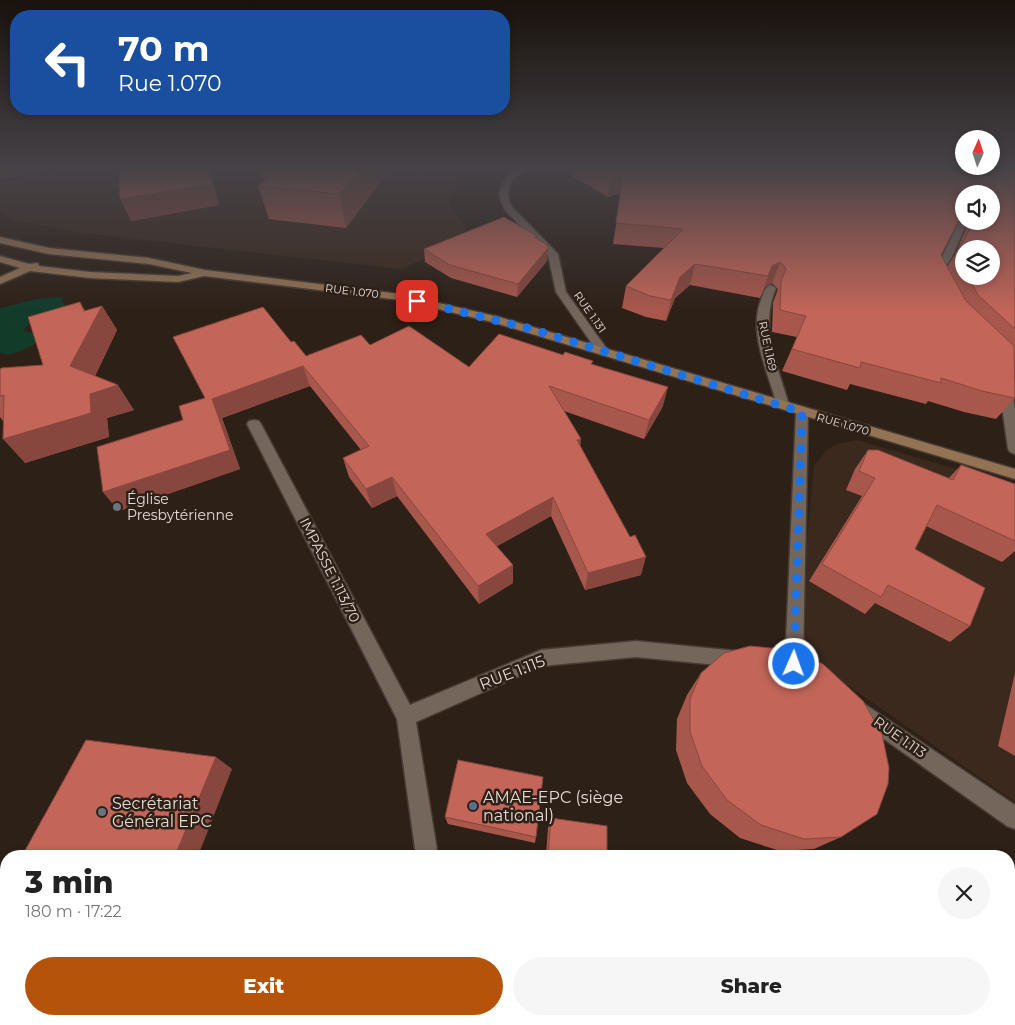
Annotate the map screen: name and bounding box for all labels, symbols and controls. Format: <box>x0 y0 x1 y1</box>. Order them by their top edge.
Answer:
text: 70 m <box>118 27 209 70</box>
icon: left <box>35 30 100 95</box>
text: Rue 1.070 <box>118 70 222 97</box>
north arrow <box>955 130 1000 175</box>
map controls <box>955 130 1000 285</box>
button: sound <box>955 185 1000 230</box>
button: layers <box>955 240 1000 285</box>
pin <box>396 280 438 322</box>
street label: RUE 1.070 <box>324 281 380 301</box>
icon: arrive <box>403 287 431 315</box>
street label: RUE 1.131 <box>571 289 609 335</box>
street label: RUE 1.169 <box>756 320 780 372</box>
street label: RUE 1.070 <box>815 410 871 438</box>
place label: Église Presbytérienne <box>127 490 233 524</box>
marker: Église Presbytérienne <box>111 501 123 513</box>
street label: IMPASSE 1.113/70 <box>296 515 364 625</box>
position arrow <box>767 637 819 689</box>
street label: RUE 1.115 <box>477 651 548 694</box>
street label: RUE 1.113 <box>870 712 930 762</box>
place label: AMAE-EPC (siège national) <box>483 788 623 825</box>
place label: Secrétariat Général EPC <box>112 794 212 831</box>
marker: AMAE-EPC (siège national) <box>467 800 479 812</box>
marker: Secrétariat Général EPC <box>96 806 108 818</box>
text: 3 min <box>25 864 113 901</box>
button: close <box>938 867 990 919</box>
text: 180 m · 17:22 <box>25 902 122 921</box>
button: Exit <box>25 957 503 1015</box>
button: Share <box>513 957 990 1015</box>

